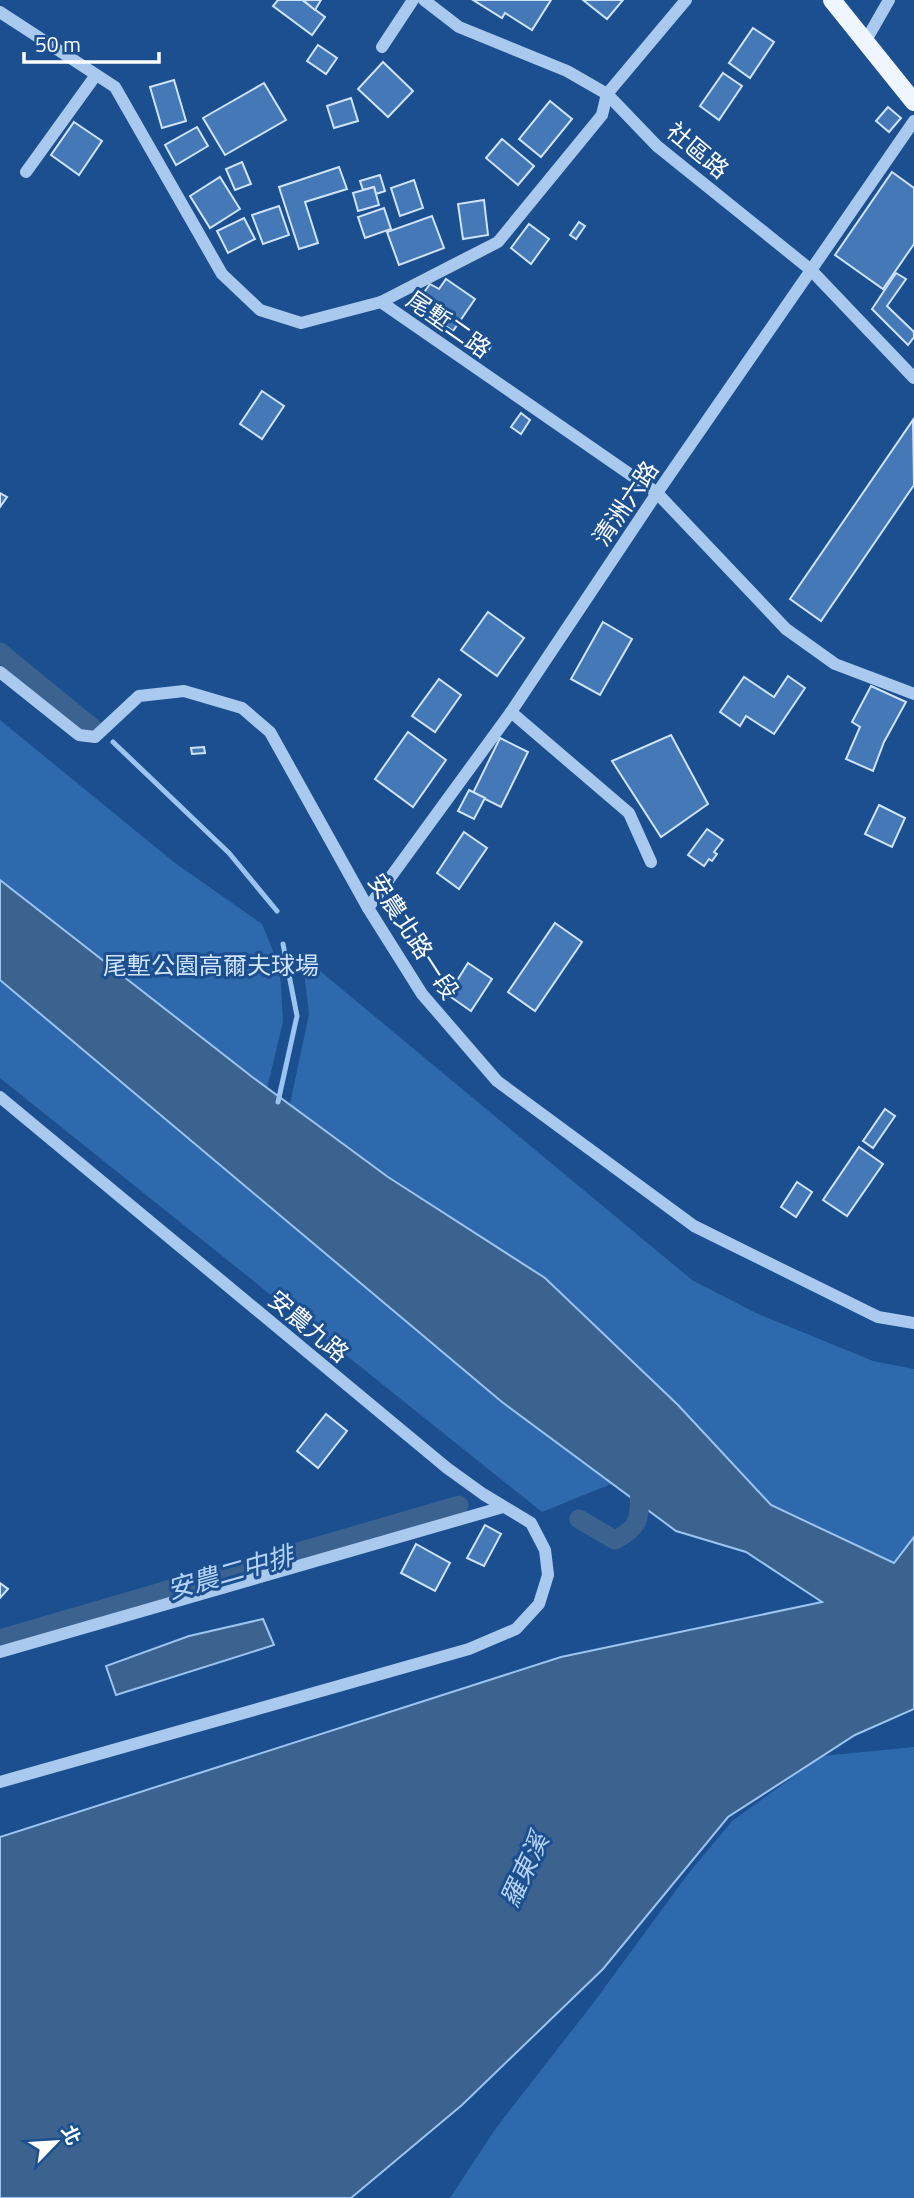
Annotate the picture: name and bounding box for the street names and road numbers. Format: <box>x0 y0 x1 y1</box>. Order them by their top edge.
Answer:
street label: 社區路 <box>659 113 737 187</box>
street label: 尾塹二路 <box>399 282 499 366</box>
street label: 清洲六路 <box>583 453 667 553</box>
street label: 安農北路一段 <box>360 866 468 1006</box>
street label: 安農九路 <box>261 1281 357 1371</box>

